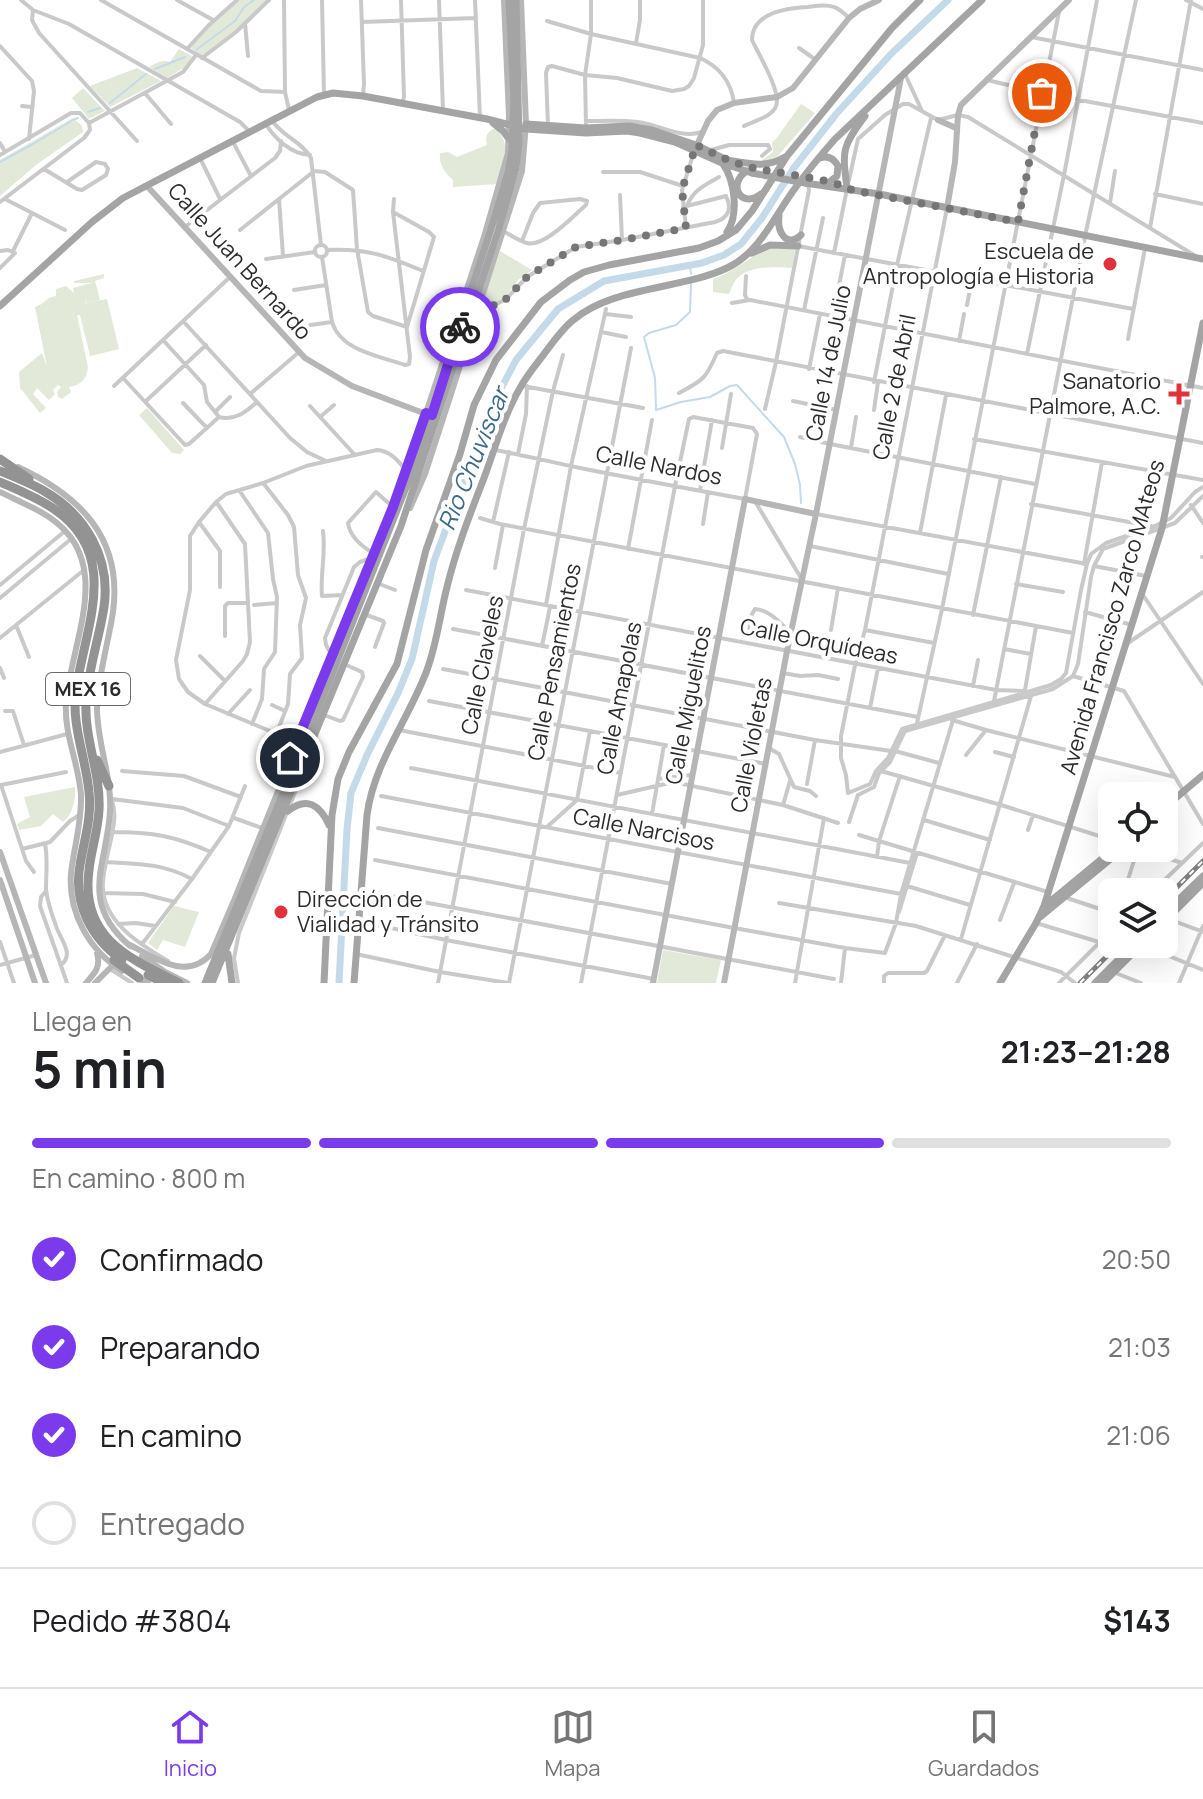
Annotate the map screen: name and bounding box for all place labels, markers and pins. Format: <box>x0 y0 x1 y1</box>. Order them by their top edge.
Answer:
pin <box>1008 59 1076 127</box>
place label: Escuela de Antropología e Historia <box>863 236 1094 291</box>
marker: Escuela de Antropología e Historia <box>1101 255 1119 273</box>
place label: Sanatorio Palmore, A.C. <box>1029 366 1161 421</box>
marker: Sanatorio Palmore, A.C. <box>1168 383 1190 405</box>
pin <box>256 724 324 792</box>
place label: Dirección de Vialidad y Tránsito <box>297 884 479 939</box>
marker: Dirección de Vialidad y Tránsito <box>272 903 290 921</box>

